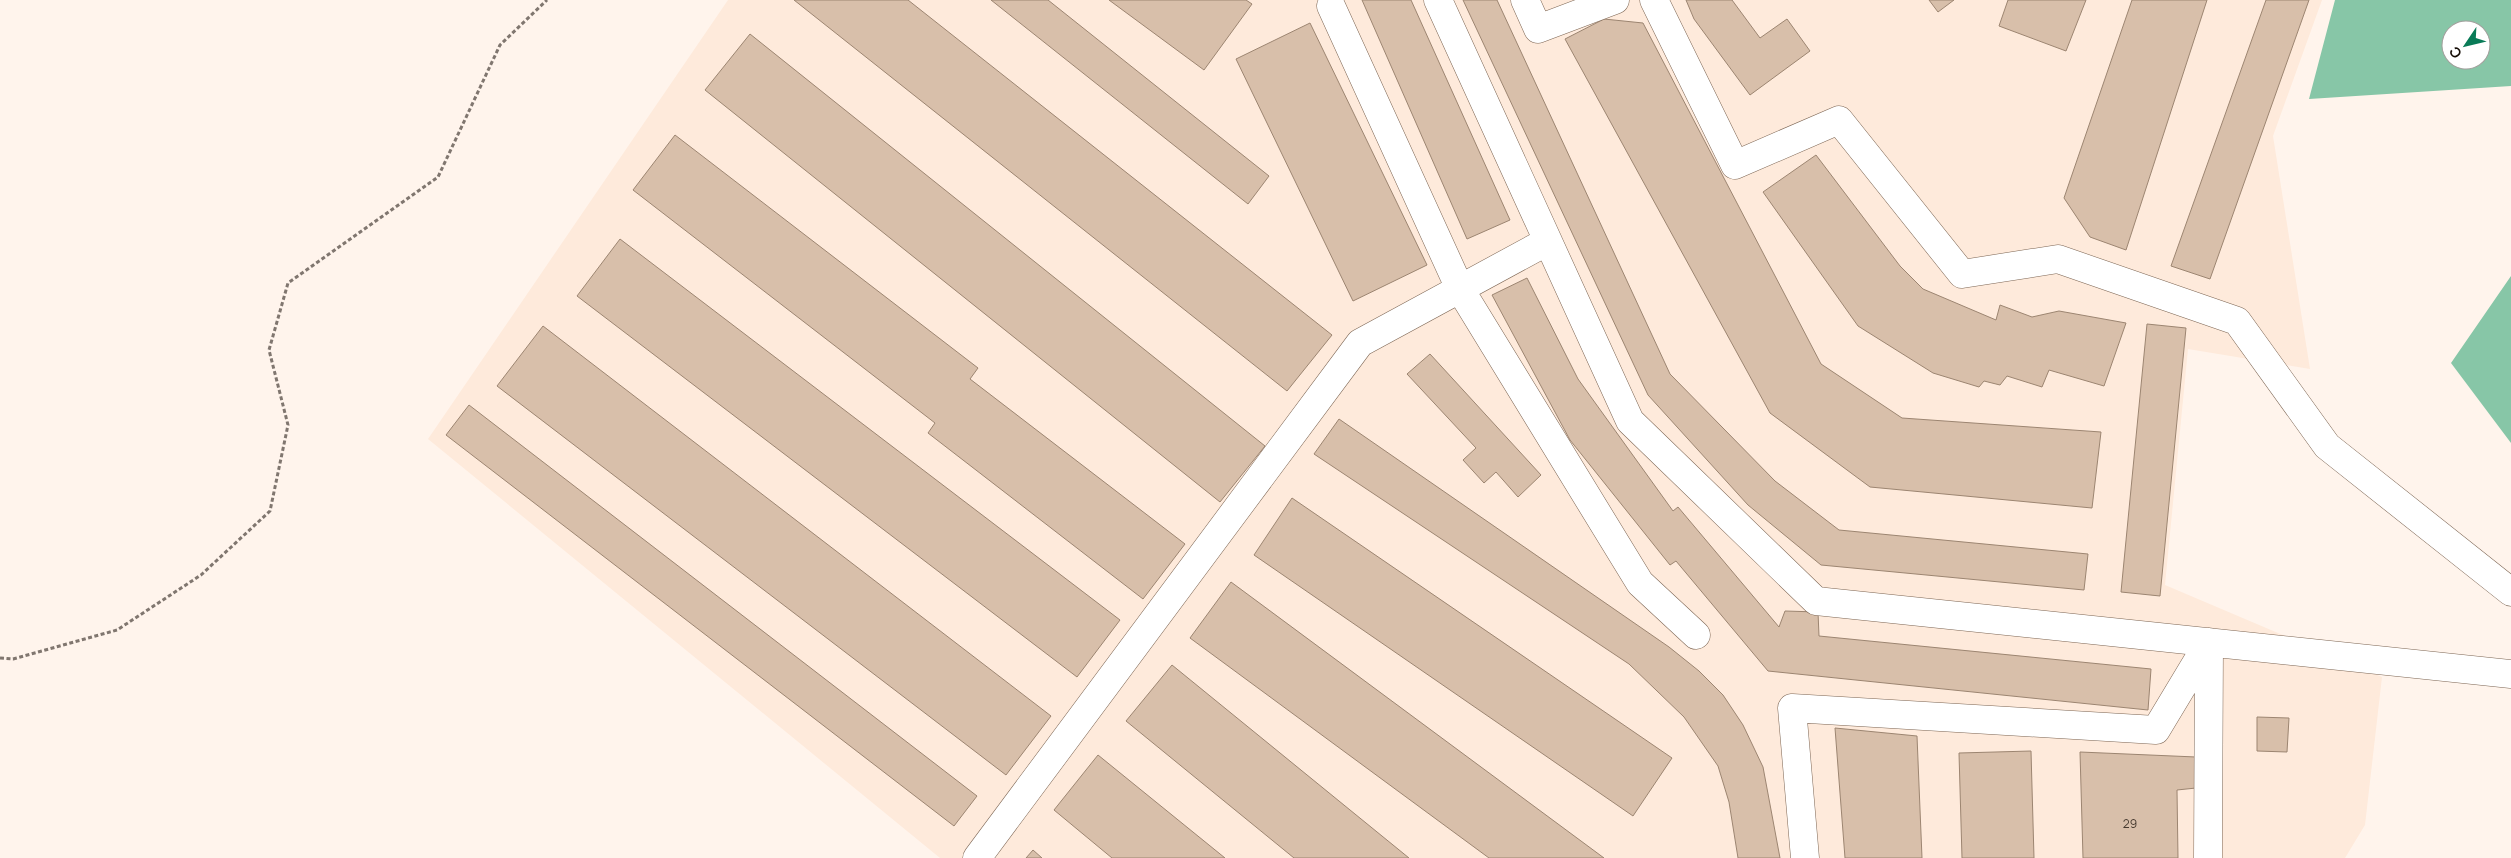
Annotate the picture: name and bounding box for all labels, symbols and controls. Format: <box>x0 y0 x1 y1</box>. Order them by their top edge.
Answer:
north arrow <box>2441 20 2491 70</box>
text: С <box>2444 43 2466 62</box>
house number: 29 <box>2123 815 2137 832</box>

